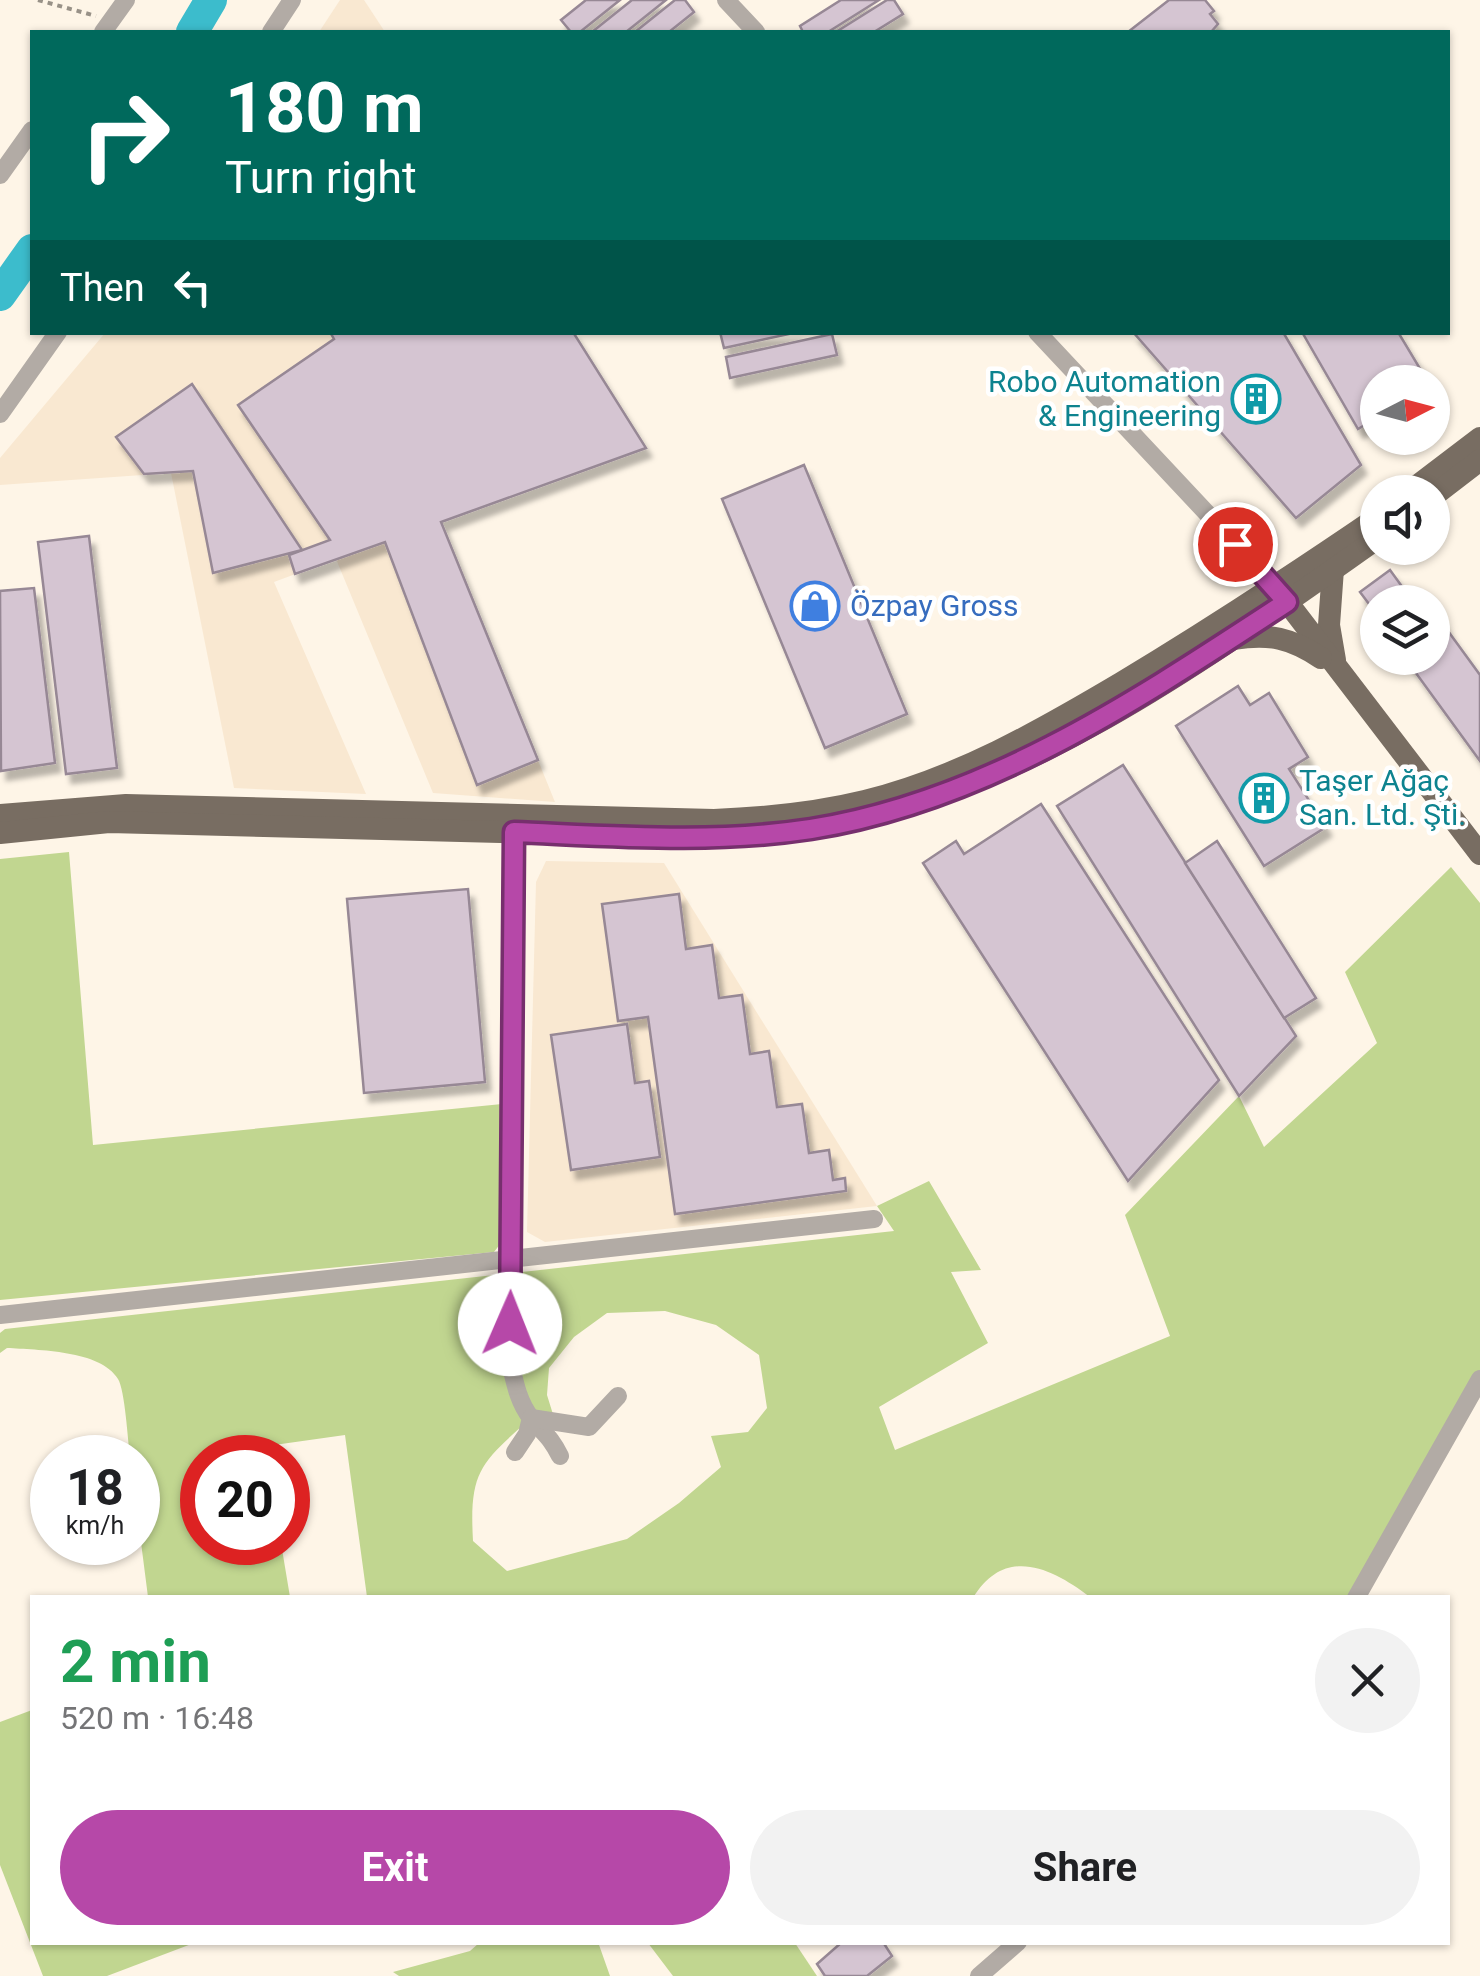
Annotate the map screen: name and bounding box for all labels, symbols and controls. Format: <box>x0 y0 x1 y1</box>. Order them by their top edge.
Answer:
text: 180 m <box>225 67 424 149</box>
icon: right <box>60 70 190 200</box>
text: Turn right <box>225 151 417 204</box>
icon: left <box>165 260 220 315</box>
text: Then <box>60 266 145 310</box>
place label: Robo Automation & Engineering <box>988 364 1221 433</box>
north arrow <box>1360 365 1450 455</box>
map controls <box>1360 365 1450 675</box>
building icon: Robo Automation & Engineering <box>1230 373 1282 425</box>
button: sound <box>1360 475 1450 565</box>
pin <box>1193 502 1278 587</box>
icon: arrive <box>1208 517 1263 572</box>
shop icon: Özpay Gross <box>789 580 841 632</box>
button: layers <box>1360 585 1450 675</box>
place label: Özpay Gross <box>850 588 1019 623</box>
place label: Taşer Ağaç San. Ltd. Şti. <box>1299 763 1466 832</box>
building icon: Taşer Ağaç San. Ltd. Şti. <box>1238 772 1290 824</box>
position arrow <box>458 1272 562 1376</box>
speed limit sign: 20 <box>180 1435 310 1565</box>
text: 18 <box>66 1459 124 1517</box>
text: km/h <box>66 1511 124 1540</box>
text: 2 min <box>60 1626 211 1697</box>
button: close <box>1315 1628 1420 1733</box>
text: 520 m · 16:48 <box>60 1699 254 1737</box>
button: Exit <box>60 1810 730 1925</box>
button: Share <box>750 1810 1420 1925</box>

